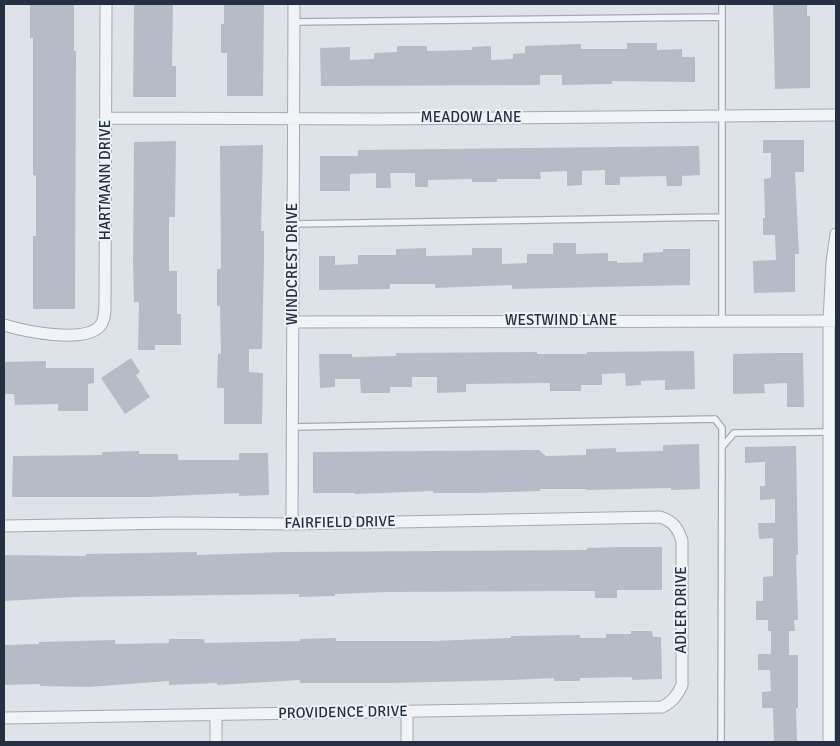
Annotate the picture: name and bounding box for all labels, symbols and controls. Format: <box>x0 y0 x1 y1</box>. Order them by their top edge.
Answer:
street label: MEADOW LANE <box>421 109 521 127</box>
street label: HARTMANN DRIVE <box>97 120 115 240</box>
street label: WINDCREST DRIVE <box>284 203 302 325</box>
street label: WESTWIND LANE <box>505 312 617 330</box>
street label: FAIRFIELD DRIVE <box>284 513 396 533</box>
street label: ADLER DRIVE <box>673 566 691 654</box>
street label: PROVIDENCE DRIVE <box>278 703 408 723</box>

